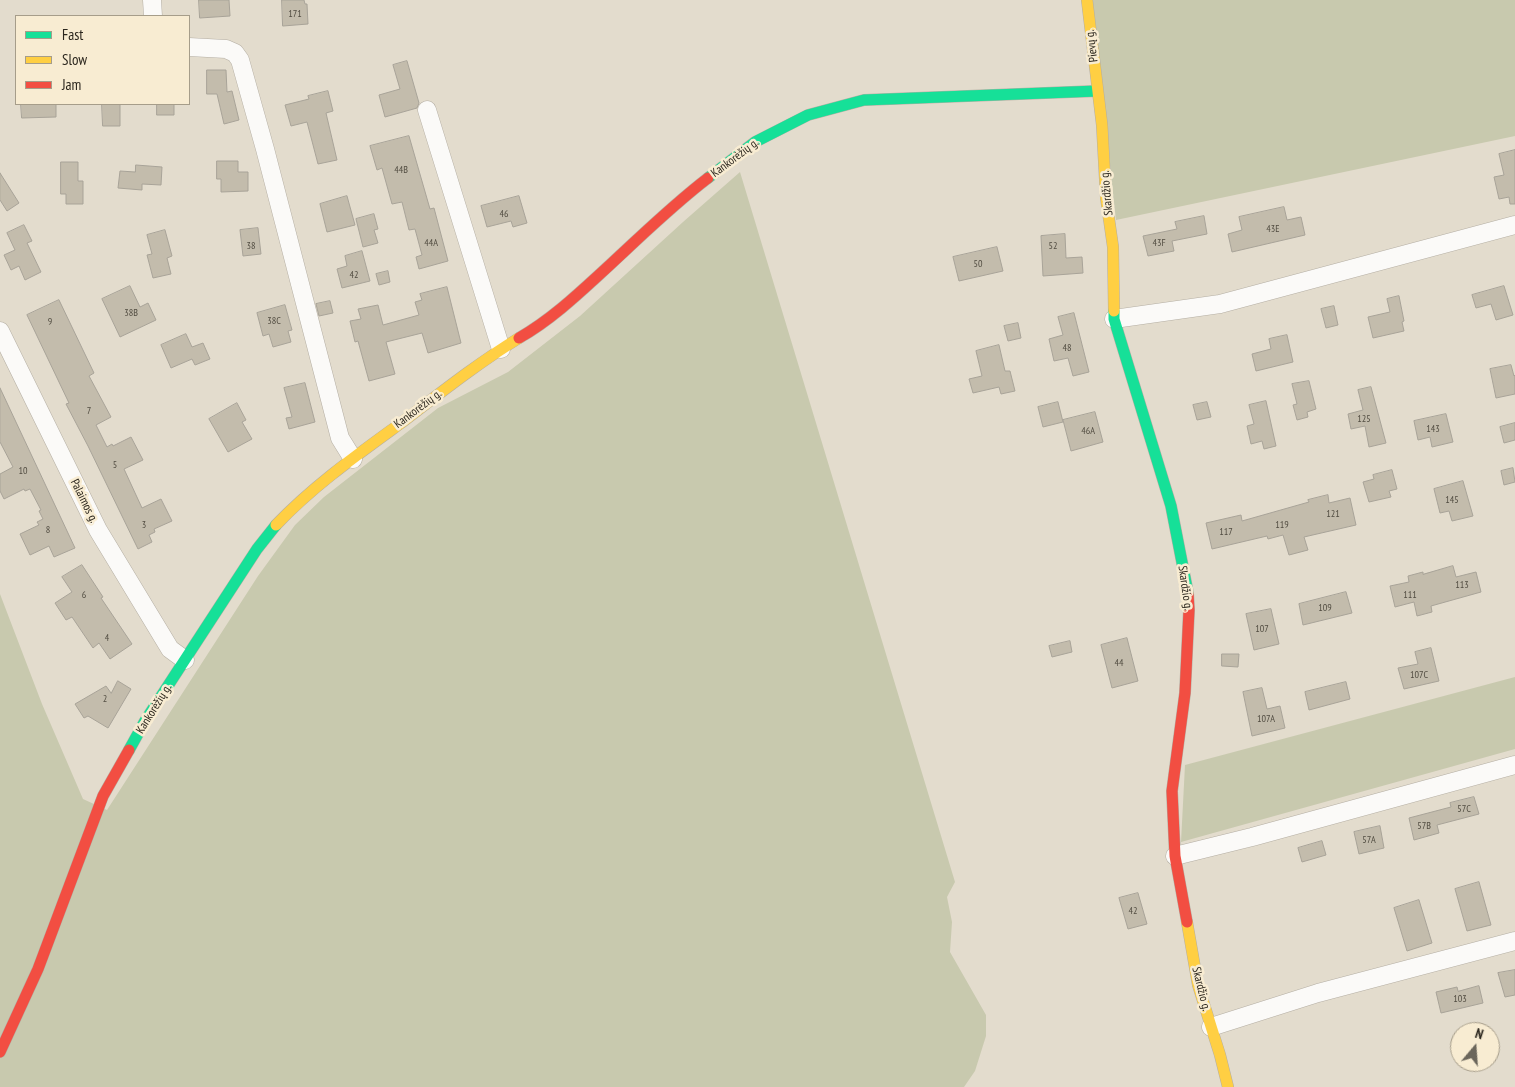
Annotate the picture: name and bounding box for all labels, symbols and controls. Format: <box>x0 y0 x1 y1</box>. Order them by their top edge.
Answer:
house number: 171 <box>288 8 302 20</box>
legend <box>15 15 190 105</box>
text: Fast <box>62 25 83 44</box>
street label: Pievų g. <box>1083 29 1101 63</box>
text: Slow <box>62 50 87 69</box>
text: Jam <box>62 75 81 94</box>
street label: Kankorėžių g. <box>708 136 762 180</box>
house number: 44B <box>394 164 408 176</box>
street label: Skardžio g. <box>1098 170 1116 216</box>
house number: 46 <box>500 208 508 220</box>
house number: 43E <box>1266 223 1280 235</box>
house number: 44A <box>424 237 438 249</box>
house number: 43F <box>1152 237 1166 249</box>
house number: 38 <box>247 240 255 252</box>
house number: 52 <box>1049 240 1057 252</box>
house number: 50 <box>974 258 982 270</box>
house number: 42 <box>350 269 358 281</box>
house number: 38B <box>124 307 138 319</box>
house number: 38C <box>267 315 281 327</box>
house number: 9 <box>48 316 52 328</box>
house number: 48 <box>1063 342 1071 354</box>
street label: Kankorėžių g. <box>391 387 445 431</box>
house number: 7 <box>87 405 91 417</box>
house number: 125 <box>1357 413 1371 425</box>
house number: 143 <box>1426 423 1440 435</box>
house number: 46A <box>1081 425 1095 437</box>
house number: 5 <box>113 459 117 471</box>
house number: 10 <box>19 465 27 477</box>
street label: Palaimos g. <box>67 477 101 525</box>
house number: 145 <box>1445 494 1459 506</box>
house number: 121 <box>1326 508 1340 520</box>
house number: 3 <box>142 519 146 531</box>
house number: 119 <box>1275 519 1289 531</box>
house number: 8 <box>46 524 50 536</box>
house number: 117 <box>1219 526 1233 538</box>
street label: Skardžio g. <box>1175 565 1195 611</box>
house number: 113 <box>1455 579 1469 591</box>
house number: 6 <box>82 589 86 601</box>
house number: 111 <box>1403 589 1417 601</box>
house number: 109 <box>1318 602 1332 614</box>
house number: 107 <box>1255 623 1269 635</box>
house number: 4 <box>105 632 109 644</box>
house number: 44 <box>1115 657 1123 669</box>
house number: 107C <box>1410 669 1428 681</box>
street label: Kankorėžių g. <box>133 682 175 736</box>
house number: 2 <box>103 693 107 705</box>
house number: 107A <box>1257 713 1275 725</box>
house number: 57C <box>1457 803 1471 815</box>
house number: 57B <box>1417 820 1431 832</box>
house number: 57A <box>1362 834 1376 846</box>
house number: 42 <box>1129 905 1137 917</box>
street label: Skardžio g. <box>1189 965 1213 1013</box>
house number: 103 <box>1453 993 1467 1005</box>
north arrow <box>1450 1022 1500 1072</box>
text: N <box>1473 1024 1486 1043</box>

